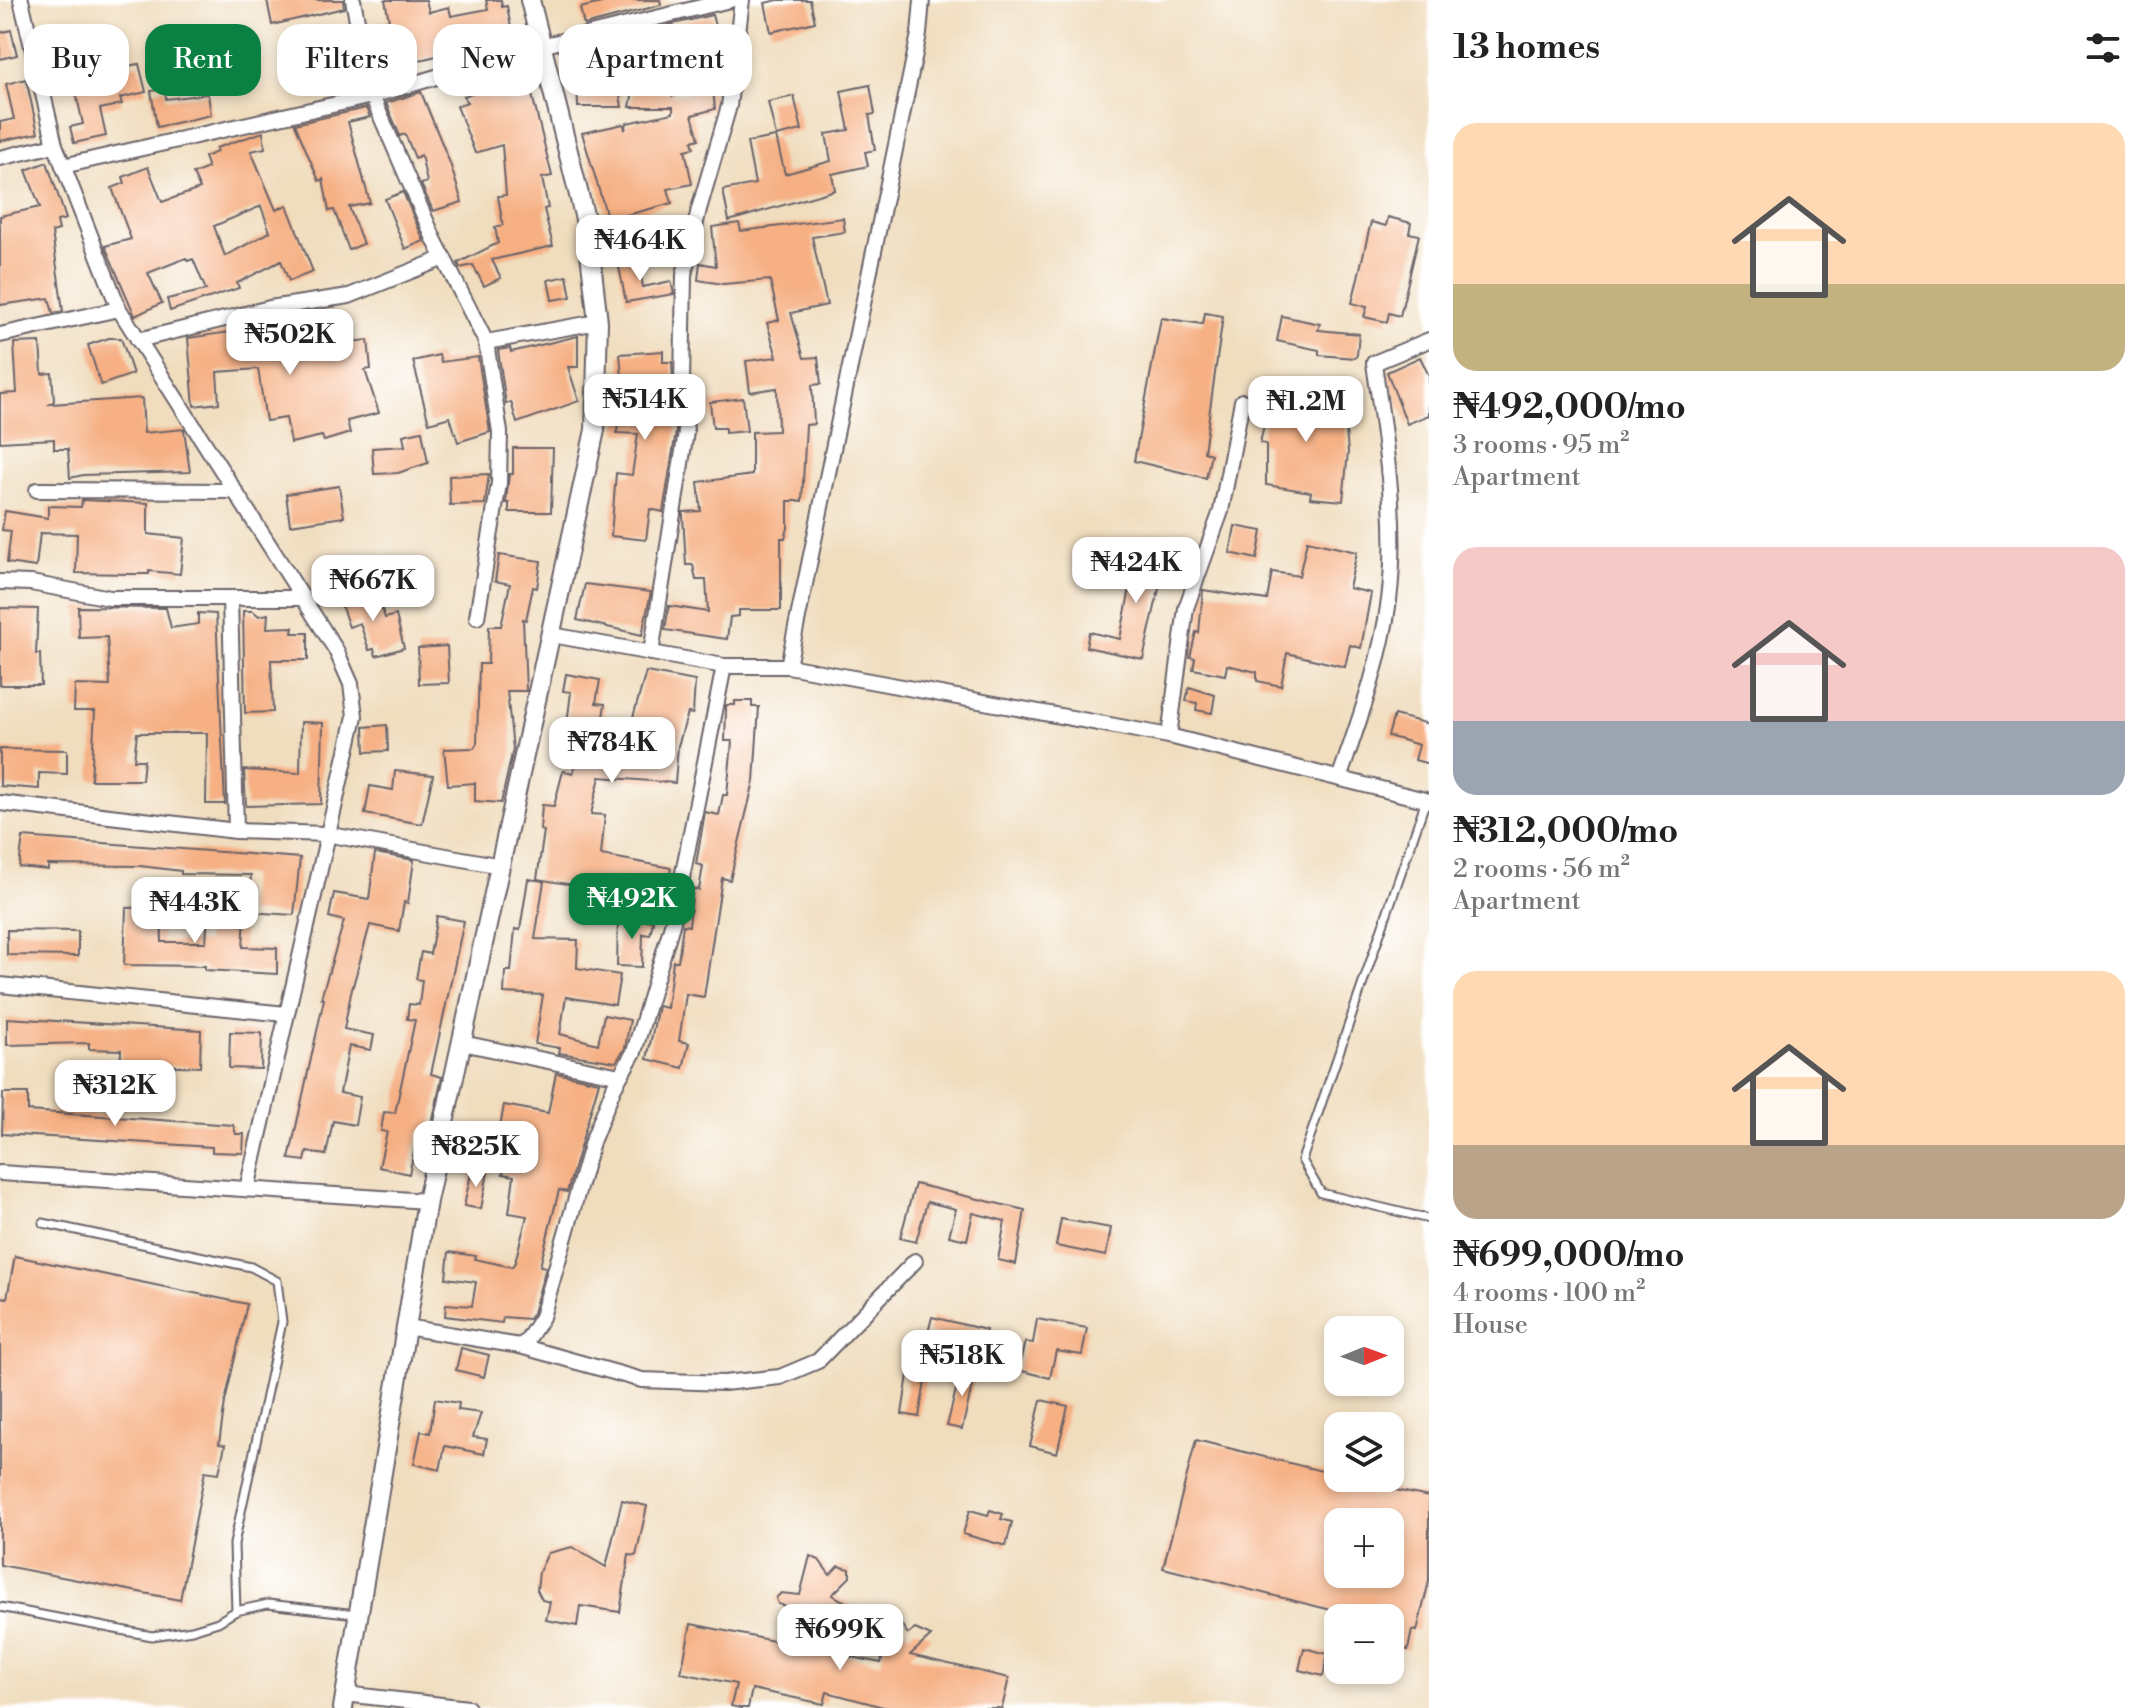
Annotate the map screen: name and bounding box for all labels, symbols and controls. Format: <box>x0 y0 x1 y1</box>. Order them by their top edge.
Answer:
chip: Buy <box>24 24 129 96</box>
chip: Rent <box>145 24 261 96</box>
chip: Filters <box>277 24 417 96</box>
chip: New <box>433 24 543 96</box>
chip: Apartment <box>559 24 752 96</box>
icon: filters <box>2081 26 2125 70</box>
text: 13 homes <box>1453 27 1600 69</box>
icon: home <box>1717 175 1861 319</box>
pin: ₦464K <box>584 215 696 283</box>
text: ₦464K <box>594 225 686 257</box>
pin: ₦502K <box>234 309 346 377</box>
text: ₦502K <box>244 319 336 351</box>
pin: ₦514K <box>589 374 701 442</box>
pin: ₦1.2M <box>1250 376 1362 444</box>
text: ₦514K <box>602 384 688 416</box>
text: ₦1.2M <box>1266 386 1346 418</box>
text: ₦492,000/mo <box>1453 387 1686 429</box>
text: 3 rooms · 95 m² <box>1453 429 1629 461</box>
text: Apartment <box>1453 461 1581 493</box>
pin: ₦424K <box>1080 537 1192 605</box>
text: ₦424K <box>1090 547 1182 579</box>
pin: ₦667K <box>317 555 429 623</box>
text: ₦667K <box>329 565 417 597</box>
icon: home <box>1717 599 1861 743</box>
pin: ₦784K <box>556 717 668 785</box>
text: ₦784K <box>567 727 657 759</box>
text: ₦312,000/mo <box>1453 811 1678 853</box>
text: 2 rooms · 56 m² <box>1453 853 1630 885</box>
pin: ₦492K <box>576 873 688 941</box>
pin: ₦443K <box>139 877 251 945</box>
text: ₦492K <box>587 883 677 915</box>
text: Apartment <box>1453 885 1581 917</box>
text: ₦443K <box>149 887 241 919</box>
icon: home <box>1717 1023 1861 1167</box>
pin: ₦312K <box>59 1060 171 1128</box>
text: ₦312K <box>73 1070 157 1102</box>
pin: ₦825K <box>420 1121 532 1189</box>
text: ₦825K <box>431 1131 521 1163</box>
text: ₦699,000/mo <box>1453 1235 1685 1277</box>
text: 4 rooms · 100 m² <box>1453 1277 1645 1309</box>
text: House <box>1453 1309 1528 1341</box>
north arrow <box>1324 1316 1404 1396</box>
map controls <box>1324 1316 1404 1684</box>
pin: ₦518K <box>906 1330 1018 1398</box>
text: ₦518K <box>919 1340 1005 1372</box>
button: layers <box>1324 1412 1404 1492</box>
button: + <box>1324 1508 1404 1588</box>
pin: ₦699K <box>784 1604 896 1672</box>
button: − <box>1324 1604 1404 1684</box>
text: ₦699K <box>795 1614 885 1646</box>

